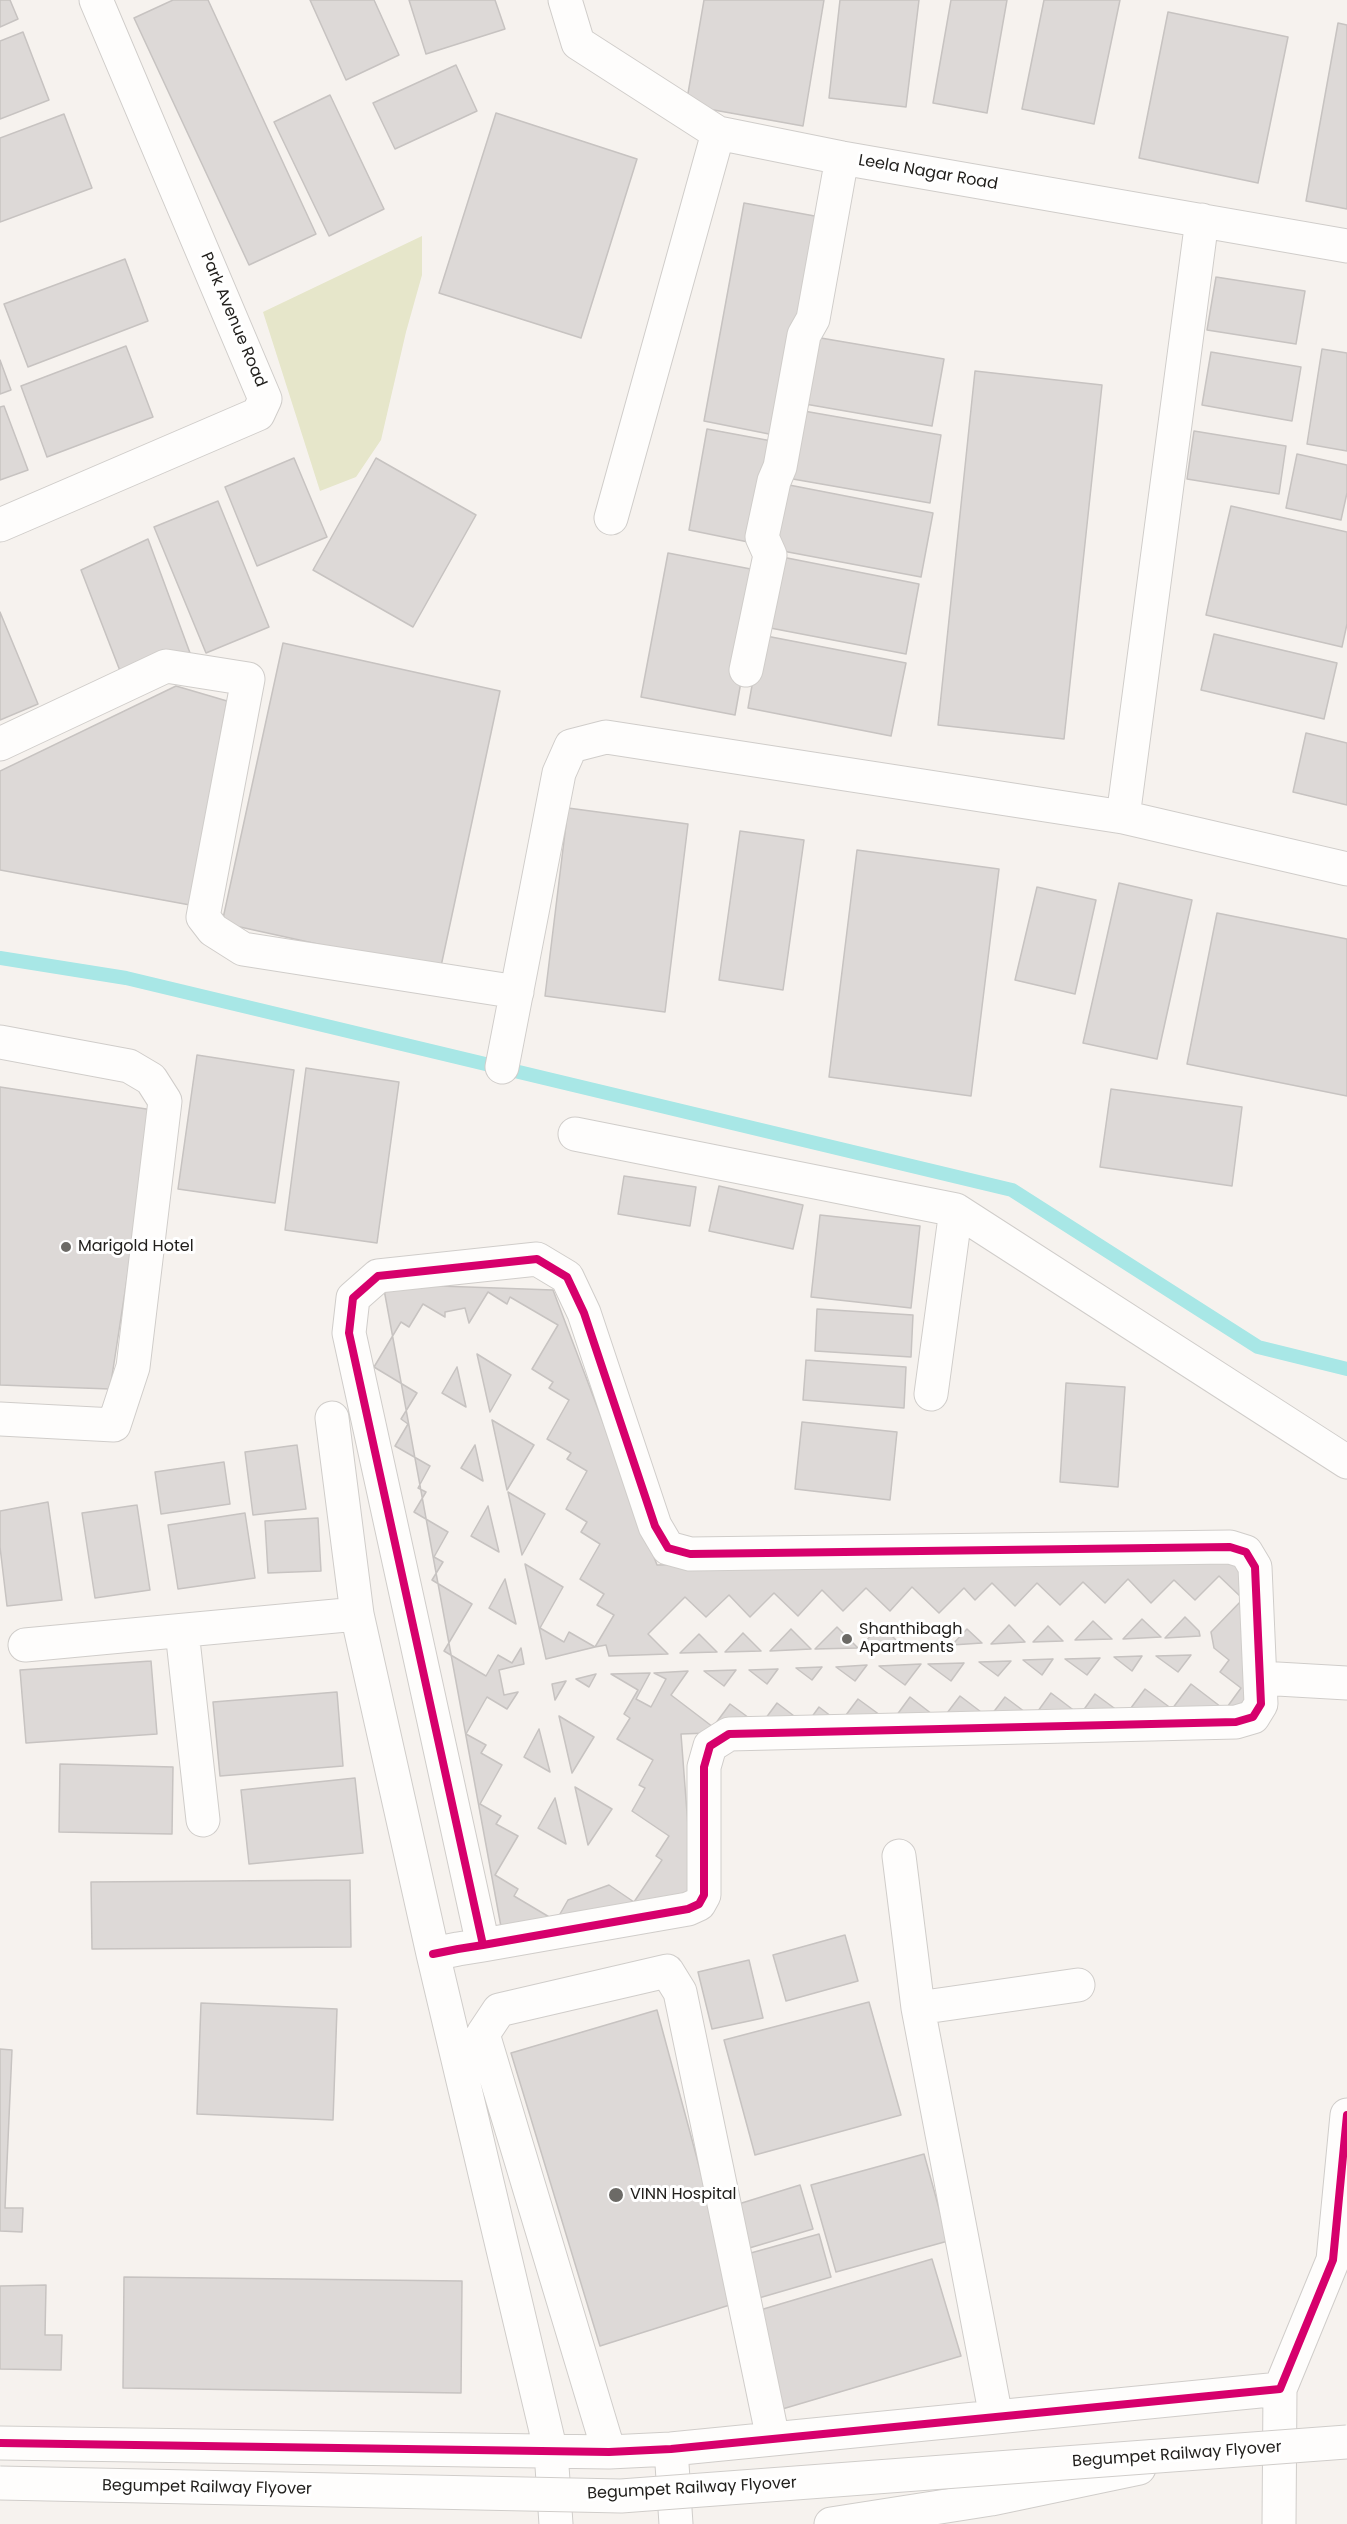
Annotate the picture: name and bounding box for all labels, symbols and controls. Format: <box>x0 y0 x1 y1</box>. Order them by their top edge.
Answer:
street label: Leela Nagar Road <box>857 151 999 195</box>
street label: Park Avenue Road <box>196 250 270 390</box>
place label: Marigold Hotel <box>78 1237 194 1257</box>
marker: Marigold Hotel <box>59 1240 73 1254</box>
place label: Shanthibagh Apartments <box>859 1620 962 1658</box>
marker: Shanthibagh Apartments <box>840 1632 854 1646</box>
place label: VINN Hospital <box>630 2185 737 2205</box>
marker: VINN Hospital <box>607 2186 625 2204</box>
street label: Begumpet Railway Flyover <box>1072 2438 1282 2472</box>
street label: Begumpet Railway Flyover <box>587 2474 797 2504</box>
street label: Begumpet Railway Flyover <box>102 2477 312 2499</box>

